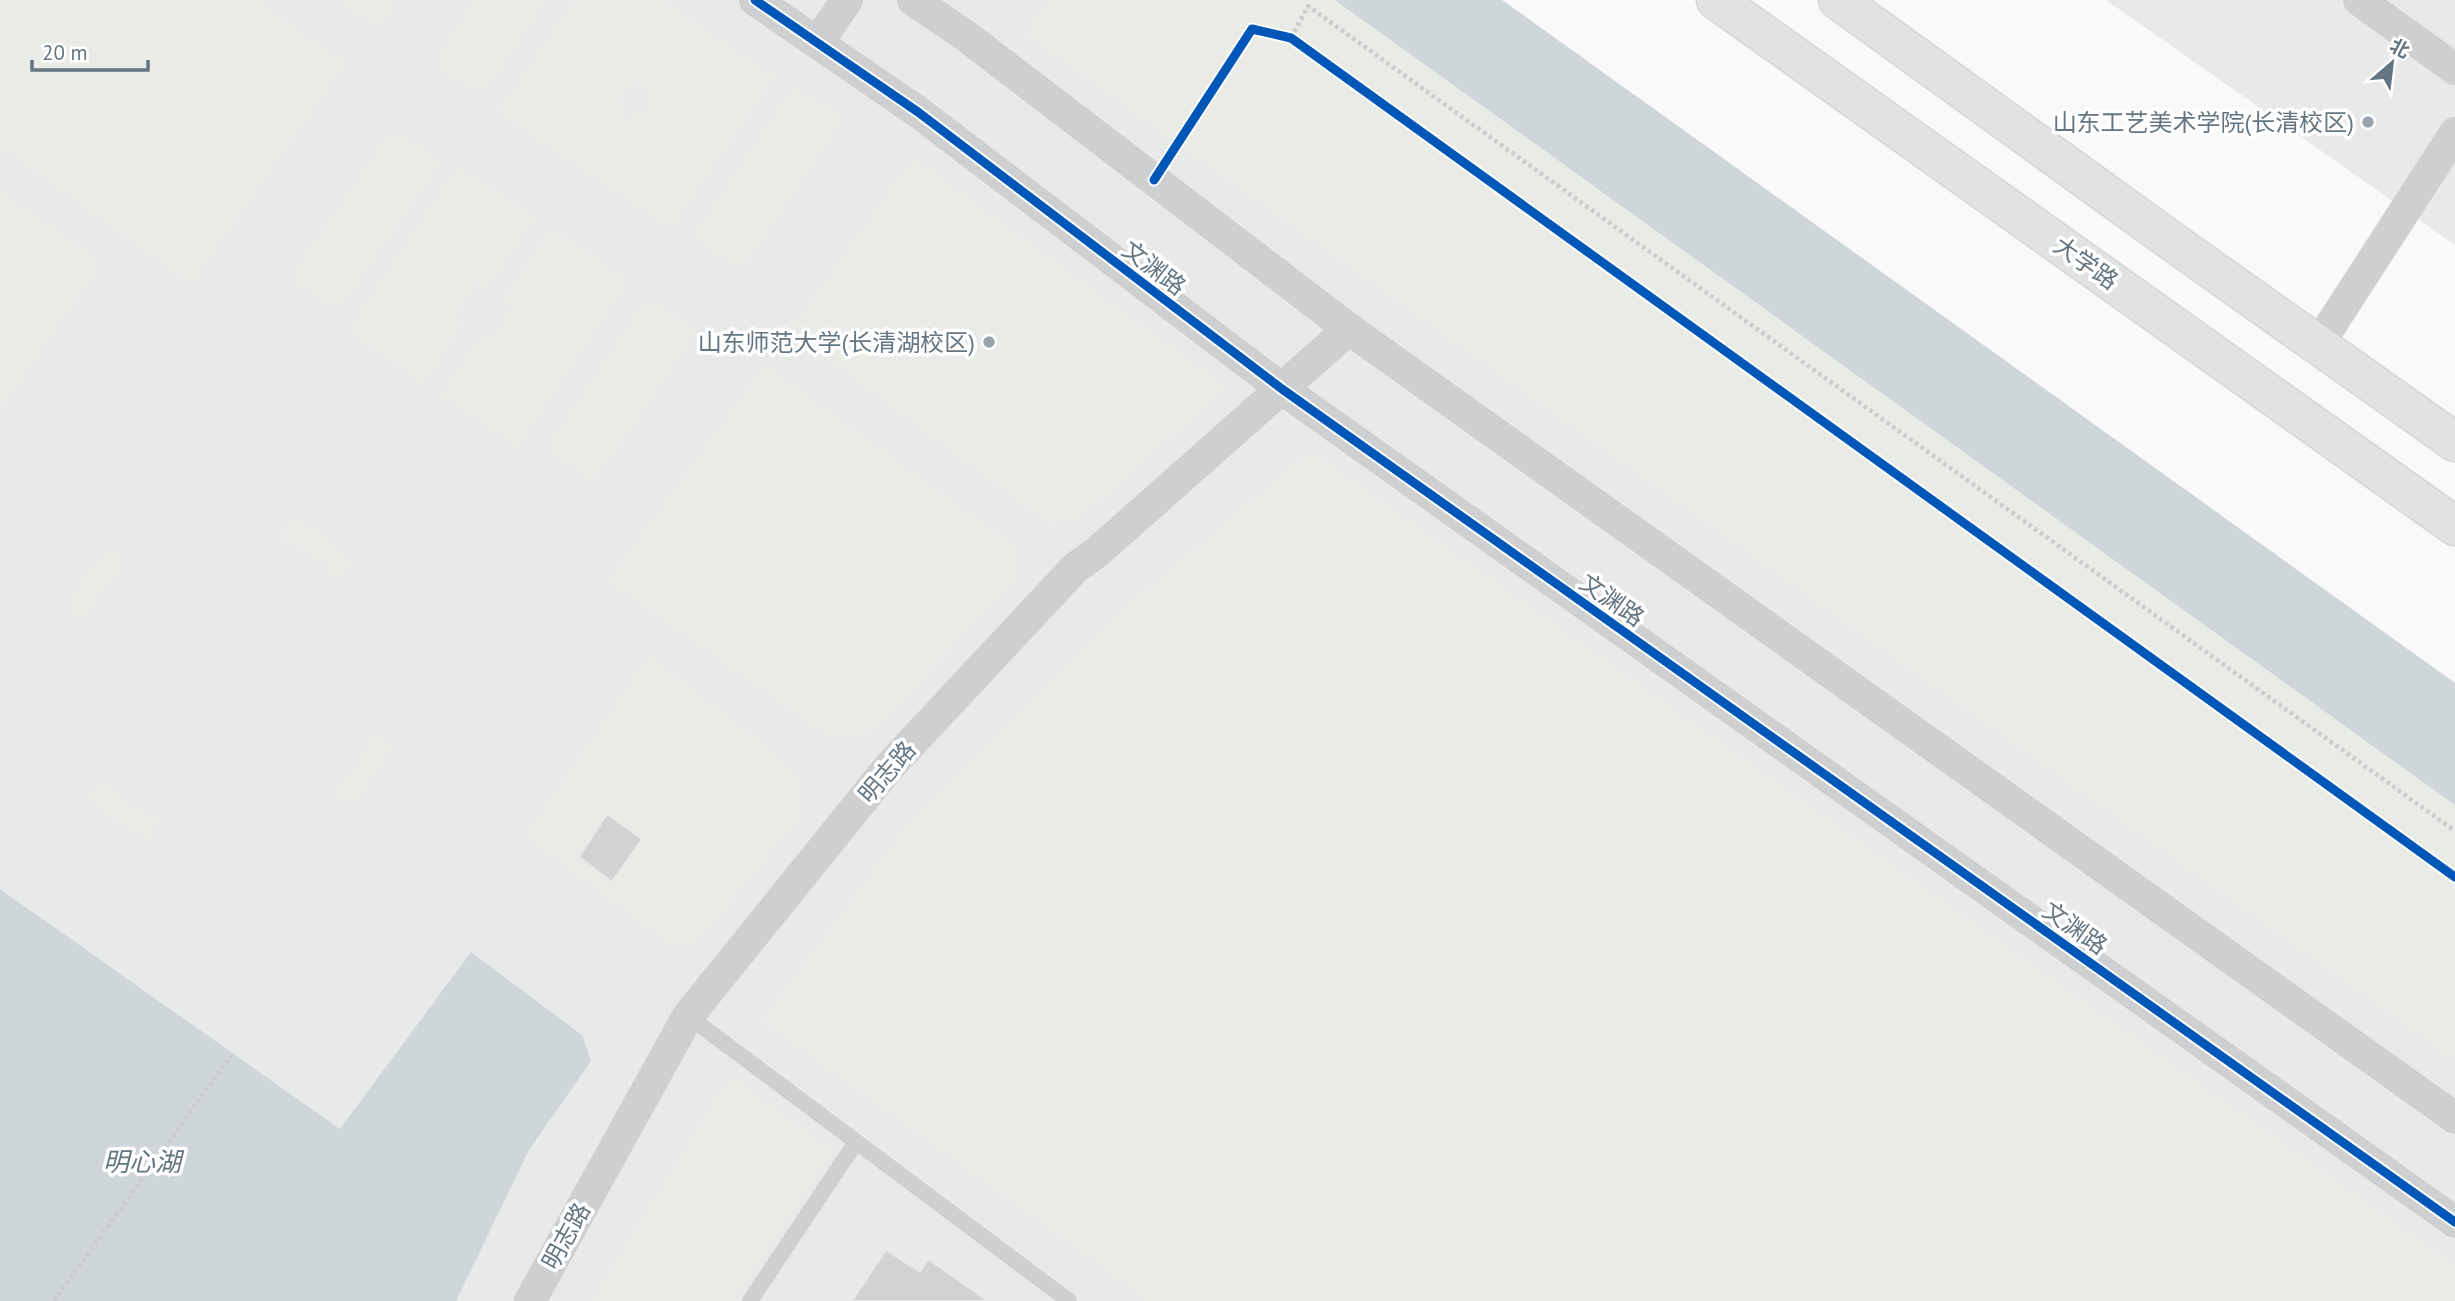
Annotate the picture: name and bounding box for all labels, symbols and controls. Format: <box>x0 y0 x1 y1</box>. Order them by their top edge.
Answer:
scale bar <box>32 28 147 72</box>
north arrow <box>2357 28 2427 98</box>
text: 北 <box>2386 33 2414 63</box>
text: 20 m <box>42 39 88 66</box>
place label: 山东工艺美术学院(长清校区) <box>2053 107 2354 138</box>
marker: 山东工艺美术学院(长清校区) <box>2360 114 2376 130</box>
street label: 大学路 <box>2048 230 2124 296</box>
street label: 文渊路 <box>1116 234 1192 302</box>
place label: 山东师范大学(长清湖校区) <box>698 327 975 358</box>
marker: 山东师范大学(长清湖校区) <box>981 334 997 350</box>
street label: 文渊路 <box>1574 567 1650 633</box>
street label: 明志路 <box>852 735 922 809</box>
street label: 文渊路 <box>2037 895 2113 961</box>
water label: 明心湖 <box>103 1145 185 1178</box>
street label: 明志路 <box>535 1197 597 1275</box>

